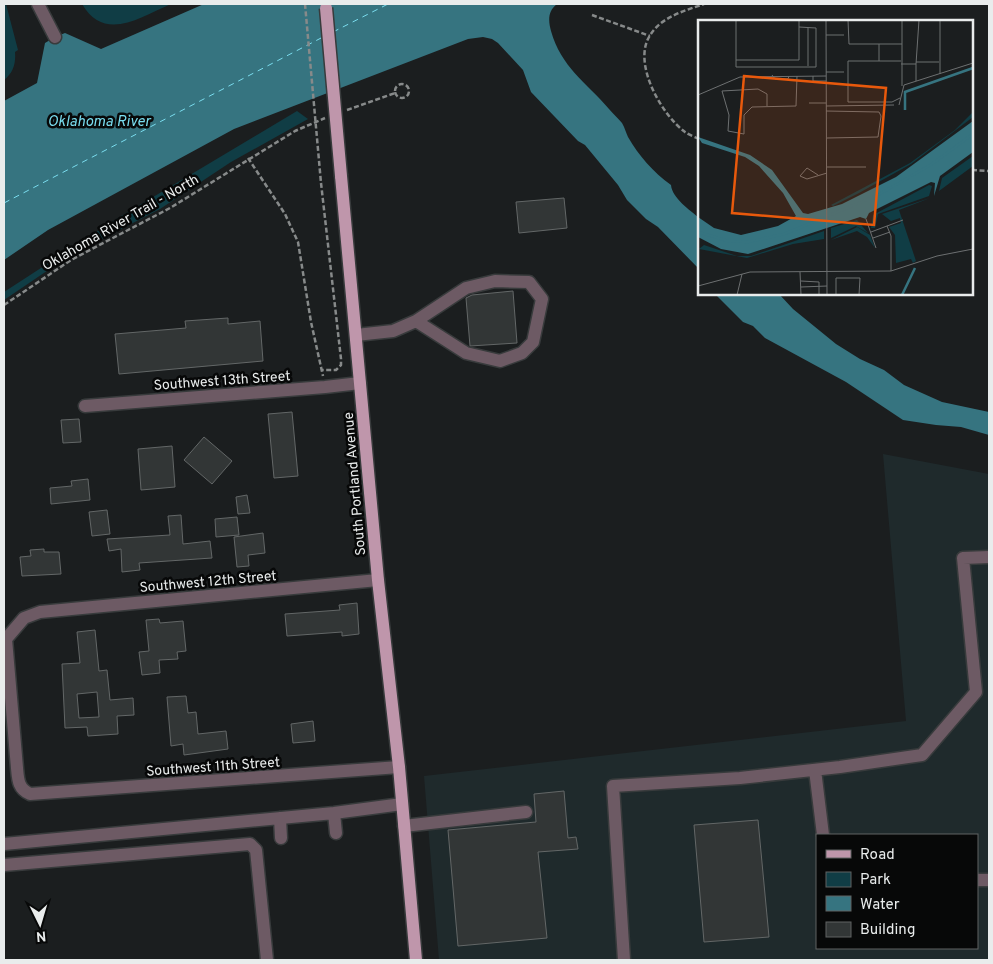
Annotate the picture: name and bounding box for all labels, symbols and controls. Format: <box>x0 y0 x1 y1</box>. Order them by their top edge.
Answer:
inset map <box>698 20 973 295</box>
water label: Oklahoma River <box>48 113 152 132</box>
street label: Oklahoma River Trail - North <box>39 171 202 275</box>
street label: Southwest 13th Street <box>153 368 291 395</box>
street label: South Portland Avenue <box>341 411 370 556</box>
street label: Southwest 12th Street <box>139 568 277 597</box>
street label: Southwest 11th Street <box>146 754 281 781</box>
legend <box>816 834 978 949</box>
text: Road <box>860 846 895 865</box>
text: Park <box>860 871 891 890</box>
text: Water <box>860 896 900 915</box>
north arrow <box>15 899 65 949</box>
text: Building <box>860 921 915 940</box>
text: N <box>35 927 47 944</box>

